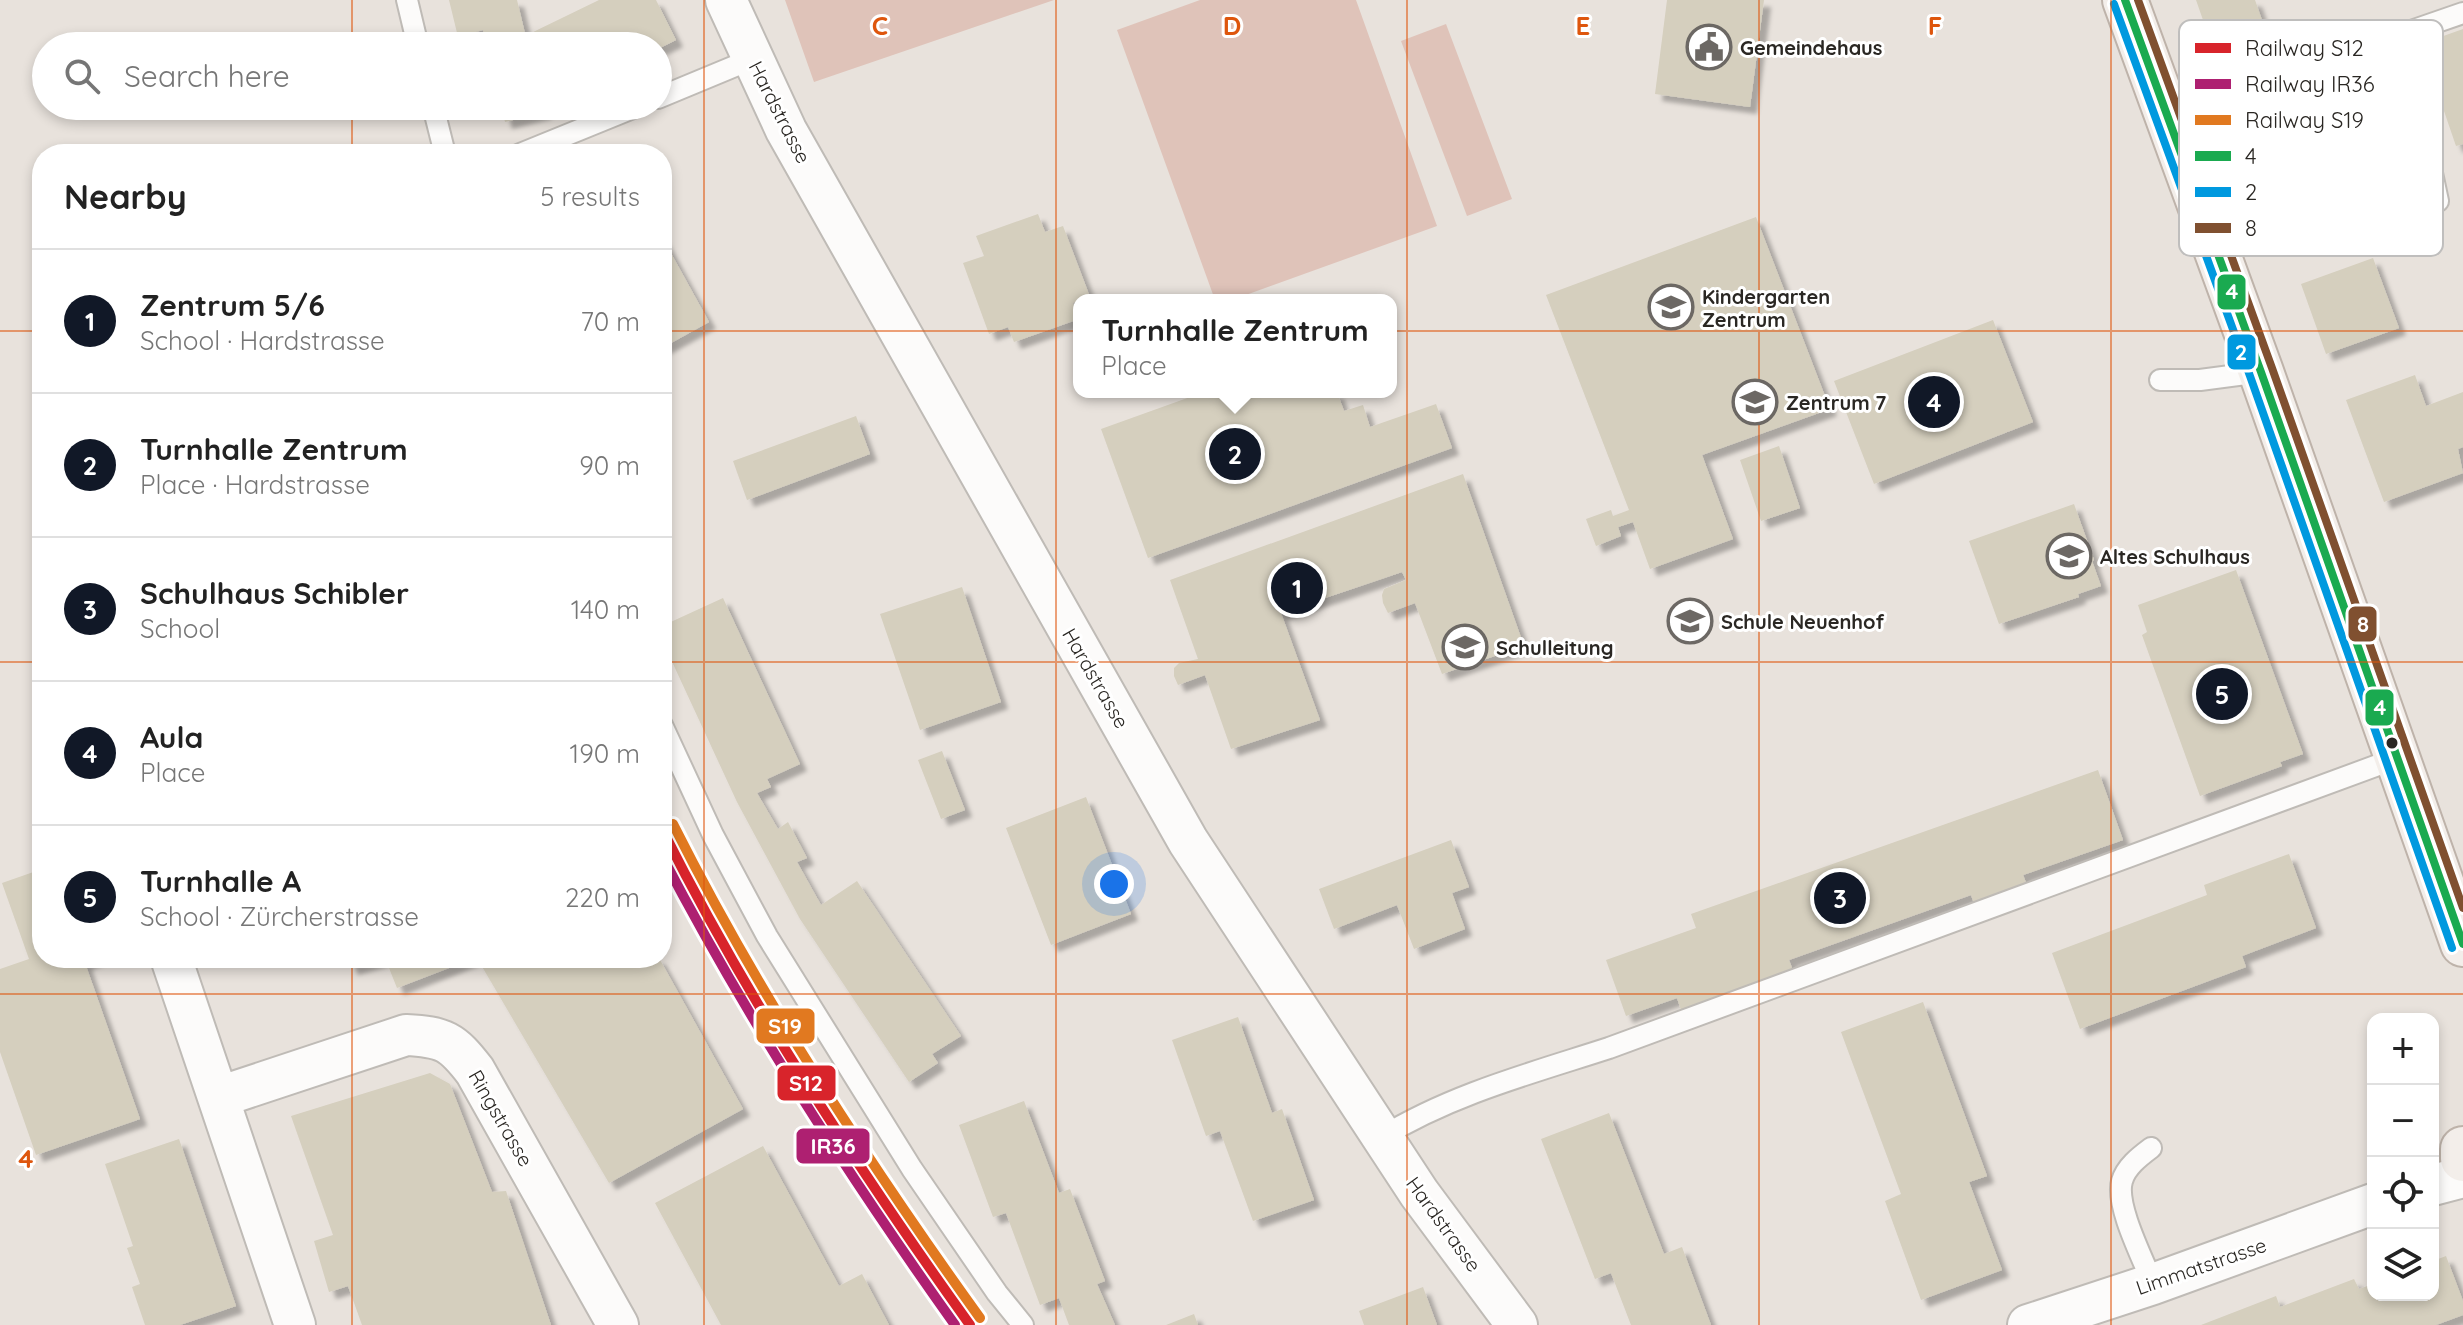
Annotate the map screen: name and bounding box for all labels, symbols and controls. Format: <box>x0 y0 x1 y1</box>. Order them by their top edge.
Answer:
text: C <box>872 9 888 42</box>
text: D <box>1223 9 1241 42</box>
text: E <box>1576 9 1590 42</box>
text: F <box>1928 9 1942 42</box>
legend <box>2179 20 2443 256</box>
public building icon: Gemeindehaus <box>1685 23 1733 71</box>
search box <box>32 32 672 120</box>
text: Railway S12 <box>2245 34 2364 62</box>
place label: Gemeindehaus <box>1740 35 1882 60</box>
icon: search <box>60 54 104 98</box>
text: Search here <box>124 57 290 95</box>
street label: Hardstrasse <box>744 57 816 167</box>
text: Railway IR36 <box>2245 70 2375 98</box>
text: Railway S19 <box>2245 106 2364 134</box>
text: 4 <box>2245 142 2257 170</box>
text: Nearby <box>64 175 187 218</box>
text: 2 <box>2245 178 2257 206</box>
text: 5 results <box>540 180 640 213</box>
text: 8 <box>2245 214 2257 242</box>
line badge: 4 <box>2216 273 2247 311</box>
text: 4 <box>2226 277 2239 305</box>
school or university icon: Kindergarten Zentrum <box>1647 283 1695 331</box>
place label: Kindergarten Zentrum <box>1702 284 1830 332</box>
text: Zentrum 5/6 <box>140 286 325 324</box>
popup <box>1073 294 1397 398</box>
text: 1 <box>85 305 95 338</box>
text: 70 m <box>580 305 640 338</box>
text: Turnhalle Zentrum <box>1101 311 1369 349</box>
text: School · Hardstrasse <box>140 324 385 357</box>
line badge: 2 <box>2226 333 2257 371</box>
text: 2 <box>2235 338 2247 366</box>
text: Place <box>1101 349 1167 382</box>
pin: 4 <box>1908 372 1960 432</box>
school or university icon: Zentrum 7 <box>1731 378 1779 426</box>
place label: Zentrum 7 <box>1786 390 1886 415</box>
pin: 2 <box>1209 424 1261 484</box>
text: Turnhalle Zentrum <box>140 430 408 468</box>
text: 2 <box>83 449 97 482</box>
text: 90 m <box>579 449 640 482</box>
text: Place · Hardstrasse <box>140 468 370 501</box>
school or university icon: Altes Schulhaus <box>2045 532 2093 580</box>
place label: Altes Schulhaus <box>2100 544 2250 569</box>
pin: 1 <box>1271 558 1323 618</box>
text: Schulhaus Schibler <box>140 574 409 612</box>
text: 3 <box>83 593 97 626</box>
text: 140 m <box>571 593 640 626</box>
school or university icon: Schule Neuenhof <box>1666 597 1714 645</box>
line badge: 8 <box>2347 605 2378 643</box>
place label: Schule Neuenhof <box>1721 609 1885 634</box>
text: 8 <box>2357 610 2369 638</box>
text: School <box>140 612 220 645</box>
street label: Hardstrasse <box>1057 623 1135 733</box>
school or university icon: Schulleitung <box>1441 623 1489 671</box>
place label: Schulleitung <box>1496 635 1614 660</box>
pin: 5 <box>2196 664 2248 724</box>
line badge: 4 <box>2364 688 2395 727</box>
text: 4 <box>2374 693 2387 721</box>
text: Aula <box>140 718 203 756</box>
unlabelled marker <box>2384 735 2400 751</box>
text: 4 <box>82 737 98 770</box>
text: 190 m <box>570 737 640 770</box>
text: Place <box>140 756 205 789</box>
text: Turnhalle A <box>140 862 301 900</box>
your location <box>1094 864 1134 904</box>
pin: 3 <box>1814 868 1866 928</box>
text: 5 <box>83 881 97 914</box>
text: 220 m <box>565 881 640 914</box>
text: School · Zürcherstrasse <box>140 900 419 933</box>
line badge: S19 <box>755 1007 816 1045</box>
text: S19 <box>768 1012 802 1040</box>
map controls <box>2367 1013 2439 1301</box>
button: + <box>2367 1013 2439 1085</box>
line badge: S12 <box>776 1064 837 1102</box>
street label: Ringstrasse <box>463 1065 539 1171</box>
text: S12 <box>789 1069 823 1097</box>
button: − <box>2367 1085 2439 1157</box>
line badge: IR36 <box>795 1127 871 1165</box>
text: IR36 <box>810 1132 856 1160</box>
text: 4 <box>18 1142 34 1175</box>
button: locate <box>2367 1157 2439 1229</box>
street label: Hardstrasse <box>1401 1171 1487 1277</box>
button: layers <box>2367 1229 2439 1301</box>
street label: Limmatstrasse <box>2132 1232 2270 1300</box>

